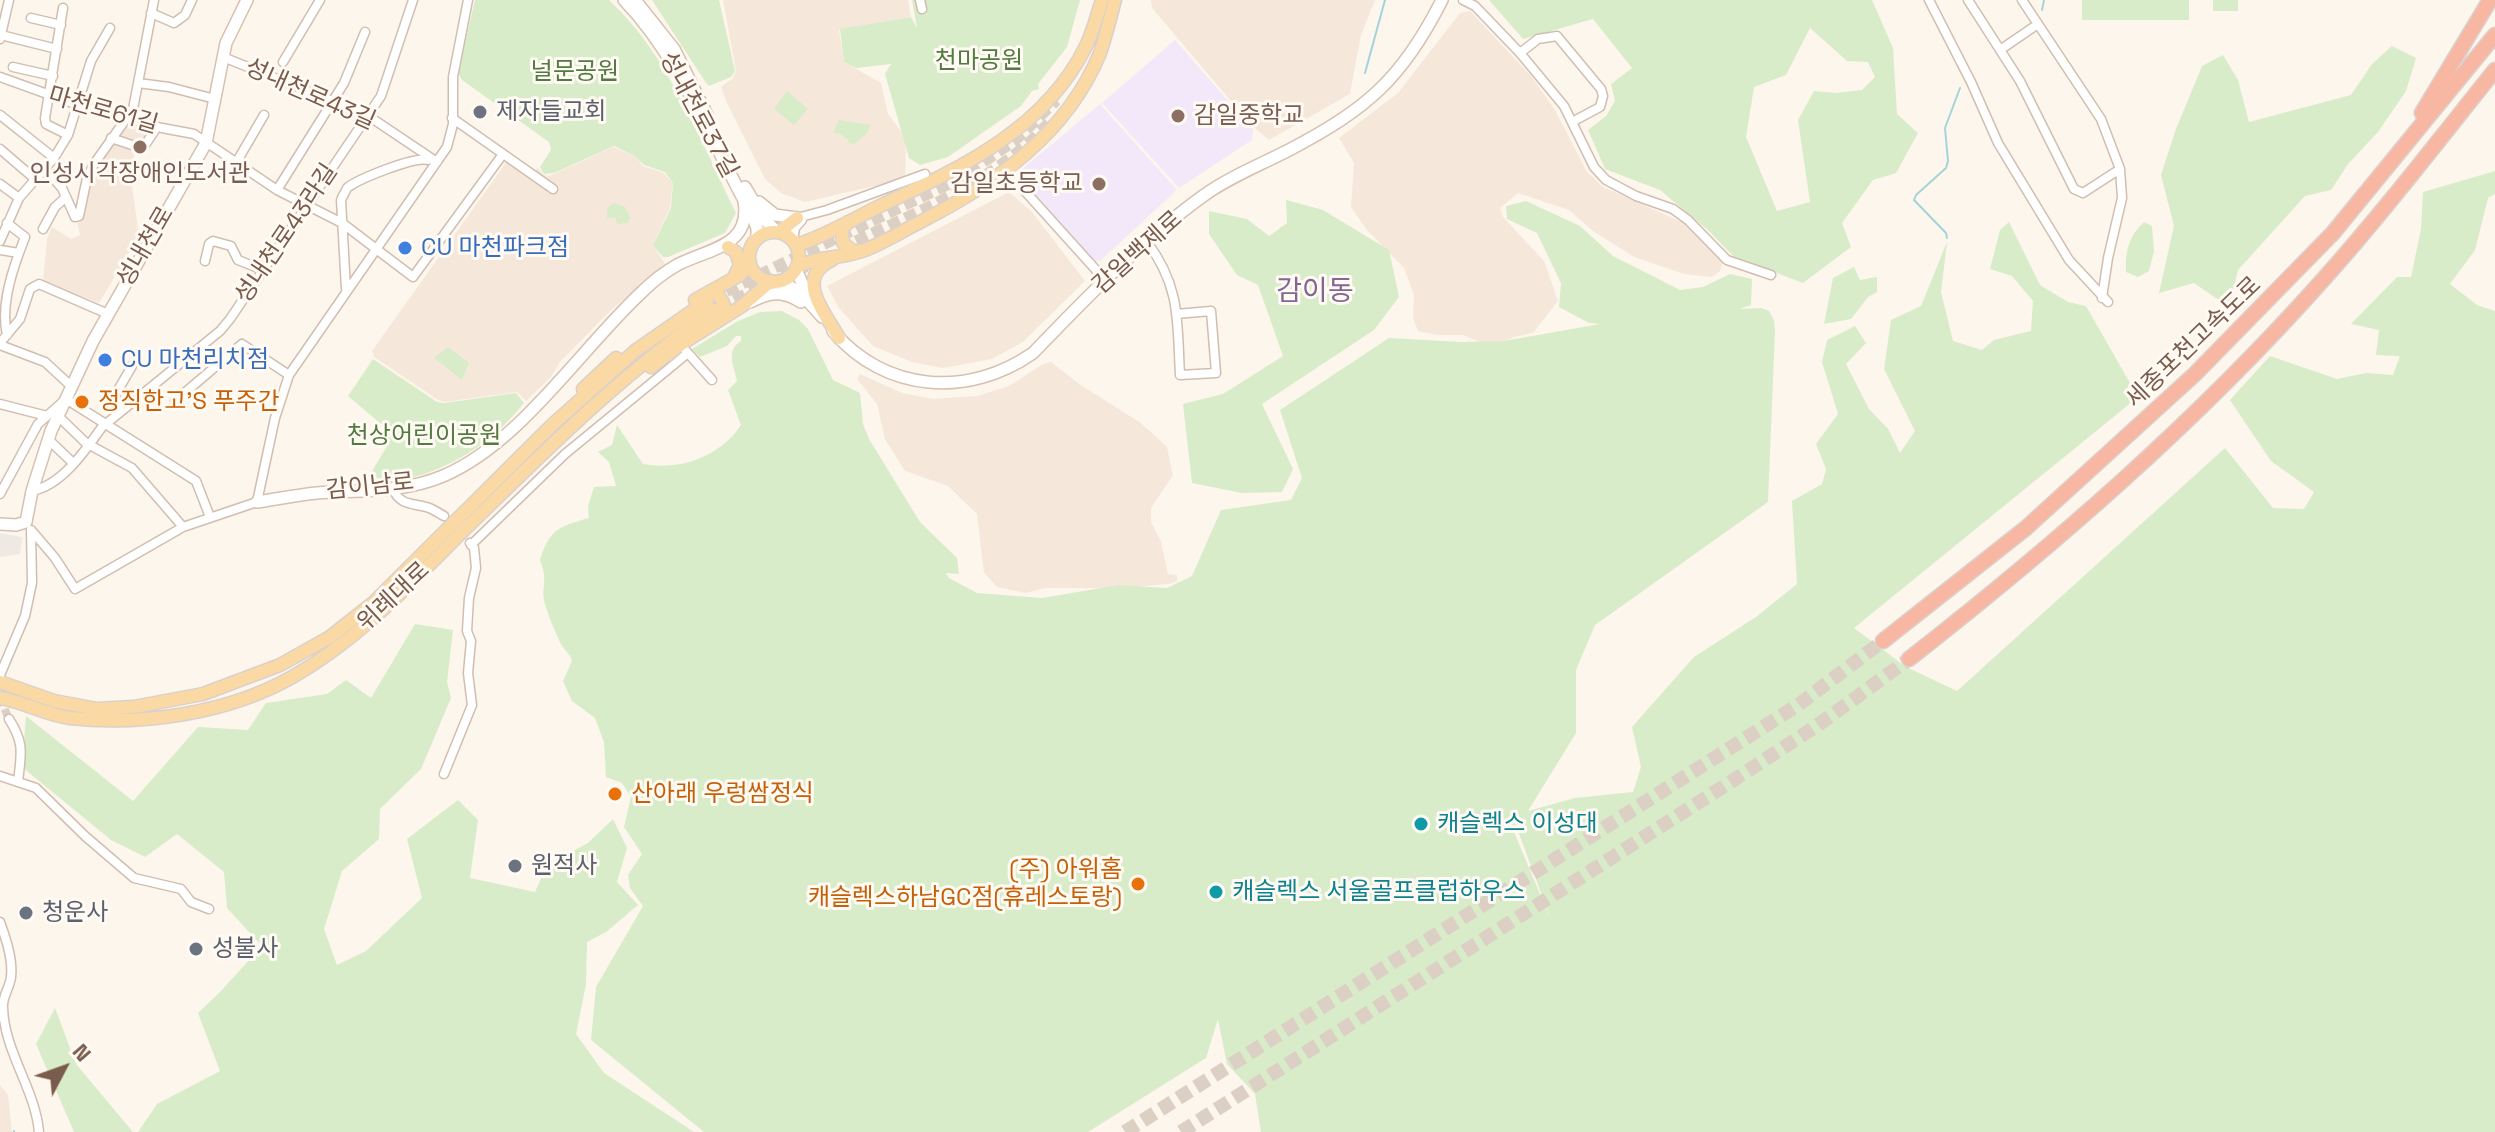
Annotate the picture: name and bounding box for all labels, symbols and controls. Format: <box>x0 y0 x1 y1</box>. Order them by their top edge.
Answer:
street label: 성내천로37길 <box>653 47 743 183</box>
park label: 천마공원 <box>935 47 1023 75</box>
street label: 성내천로43길 <box>240 53 380 137</box>
park label: 널문공원 <box>531 58 619 86</box>
street label: 마천로61길 <box>45 82 161 140</box>
place label: 제자들교회 <box>496 98 606 126</box>
place label: 감일중학교 <box>1194 102 1304 130</box>
marker: 제자들교회 <box>471 103 489 121</box>
marker: 감일중학교 <box>1169 107 1187 125</box>
marker: 인성시각장애인도서관 <box>131 138 149 156</box>
street label: 성내천로43라길 <box>230 159 344 309</box>
place label: 인성시각장애인도서관 <box>30 160 250 188</box>
place label: 감일초등학교 <box>951 170 1083 198</box>
marker: 감일초등학교 <box>1090 175 1108 193</box>
street label: 성내천로 <box>111 202 181 292</box>
street label: 감일백제로 <box>1087 205 1189 301</box>
place label: CU 마천파크점 <box>421 234 569 262</box>
marker: CU 마천파크점 <box>396 239 414 257</box>
street label: 세종포천고속도로 <box>2120 271 2268 415</box>
district label: 감이동 <box>1276 275 1354 309</box>
place label: CU 마천리치점 <box>121 346 269 374</box>
marker: CU 마천리치점 <box>96 351 114 369</box>
place label: 정직한고'S 푸주간 <box>98 388 279 416</box>
marker: 정직한고'S 푸주간 <box>73 393 91 411</box>
park label: 천상어린이공원 <box>347 422 501 450</box>
street label: 감이남로 <box>325 468 415 506</box>
street label: 위례대로 <box>352 556 436 638</box>
place label: 산아래 우렁쌈정식 <box>631 780 814 808</box>
marker: 산아래 우렁쌈정식 <box>606 785 624 803</box>
place label: 캐슬렉스 이성대 <box>1437 810 1598 838</box>
marker: 캐슬렉스 이성대 <box>1412 815 1430 833</box>
place label: 원적사 <box>531 852 597 880</box>
place label: (주) 아워홈 캐슬렉스하남GC점(휴레스토랑) <box>808 856 1122 912</box>
marker: 원적사 <box>506 857 524 875</box>
marker: (주) 아워홈 캐슬렉스하남GC점(휴레스토랑) <box>1129 875 1147 893</box>
place label: 캐슬렉스 서울골프클럽하우스 <box>1232 878 1525 906</box>
marker: 캐슬렉스 서울골프클럽하우스 <box>1207 883 1225 901</box>
place label: 청운사 <box>42 899 108 927</box>
marker: 청운사 <box>17 904 35 922</box>
place label: 성불사 <box>212 935 278 963</box>
marker: 성불사 <box>187 940 205 958</box>
north arrow <box>24 1028 104 1108</box>
text: N <box>67 1038 98 1067</box>

